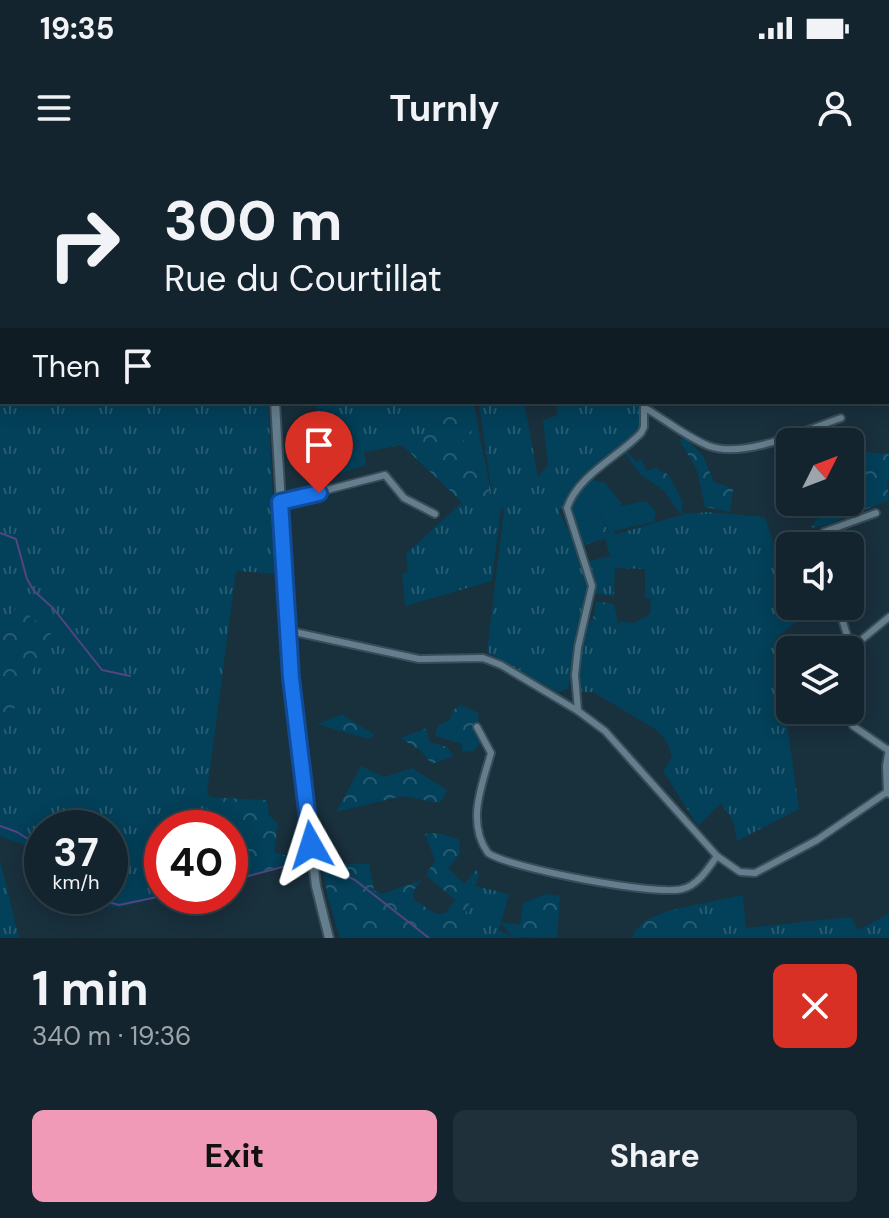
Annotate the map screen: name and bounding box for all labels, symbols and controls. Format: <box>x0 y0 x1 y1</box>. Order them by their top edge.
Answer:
text: 19:35 <box>40 9 114 48</box>
text: Turnly <box>389 85 500 132</box>
icon: menu <box>32 86 76 130</box>
icon: person <box>813 86 857 130</box>
text: 300 m <box>164 184 342 257</box>
icon: right <box>32 192 136 296</box>
text: Rue du Courtillat <box>164 255 442 302</box>
icon: arrive <box>116 344 160 388</box>
text: Then <box>32 347 100 386</box>
pin <box>285 411 353 493</box>
icon: arrive <box>297 423 341 467</box>
north arrow <box>776 428 864 516</box>
map controls <box>776 428 864 724</box>
button: sound <box>776 532 864 620</box>
button: layers <box>776 636 864 724</box>
position arrow <box>269 803 353 887</box>
speed limit sign: 40 <box>144 810 248 914</box>
text: 37 <box>53 826 99 878</box>
text: km/h <box>52 869 100 895</box>
text: 1 min <box>32 957 149 1020</box>
button: close <box>773 964 857 1048</box>
text: 340 m · 19:36 <box>32 1019 191 1053</box>
button: Exit <box>32 1110 437 1202</box>
button: Share <box>453 1110 857 1202</box>

